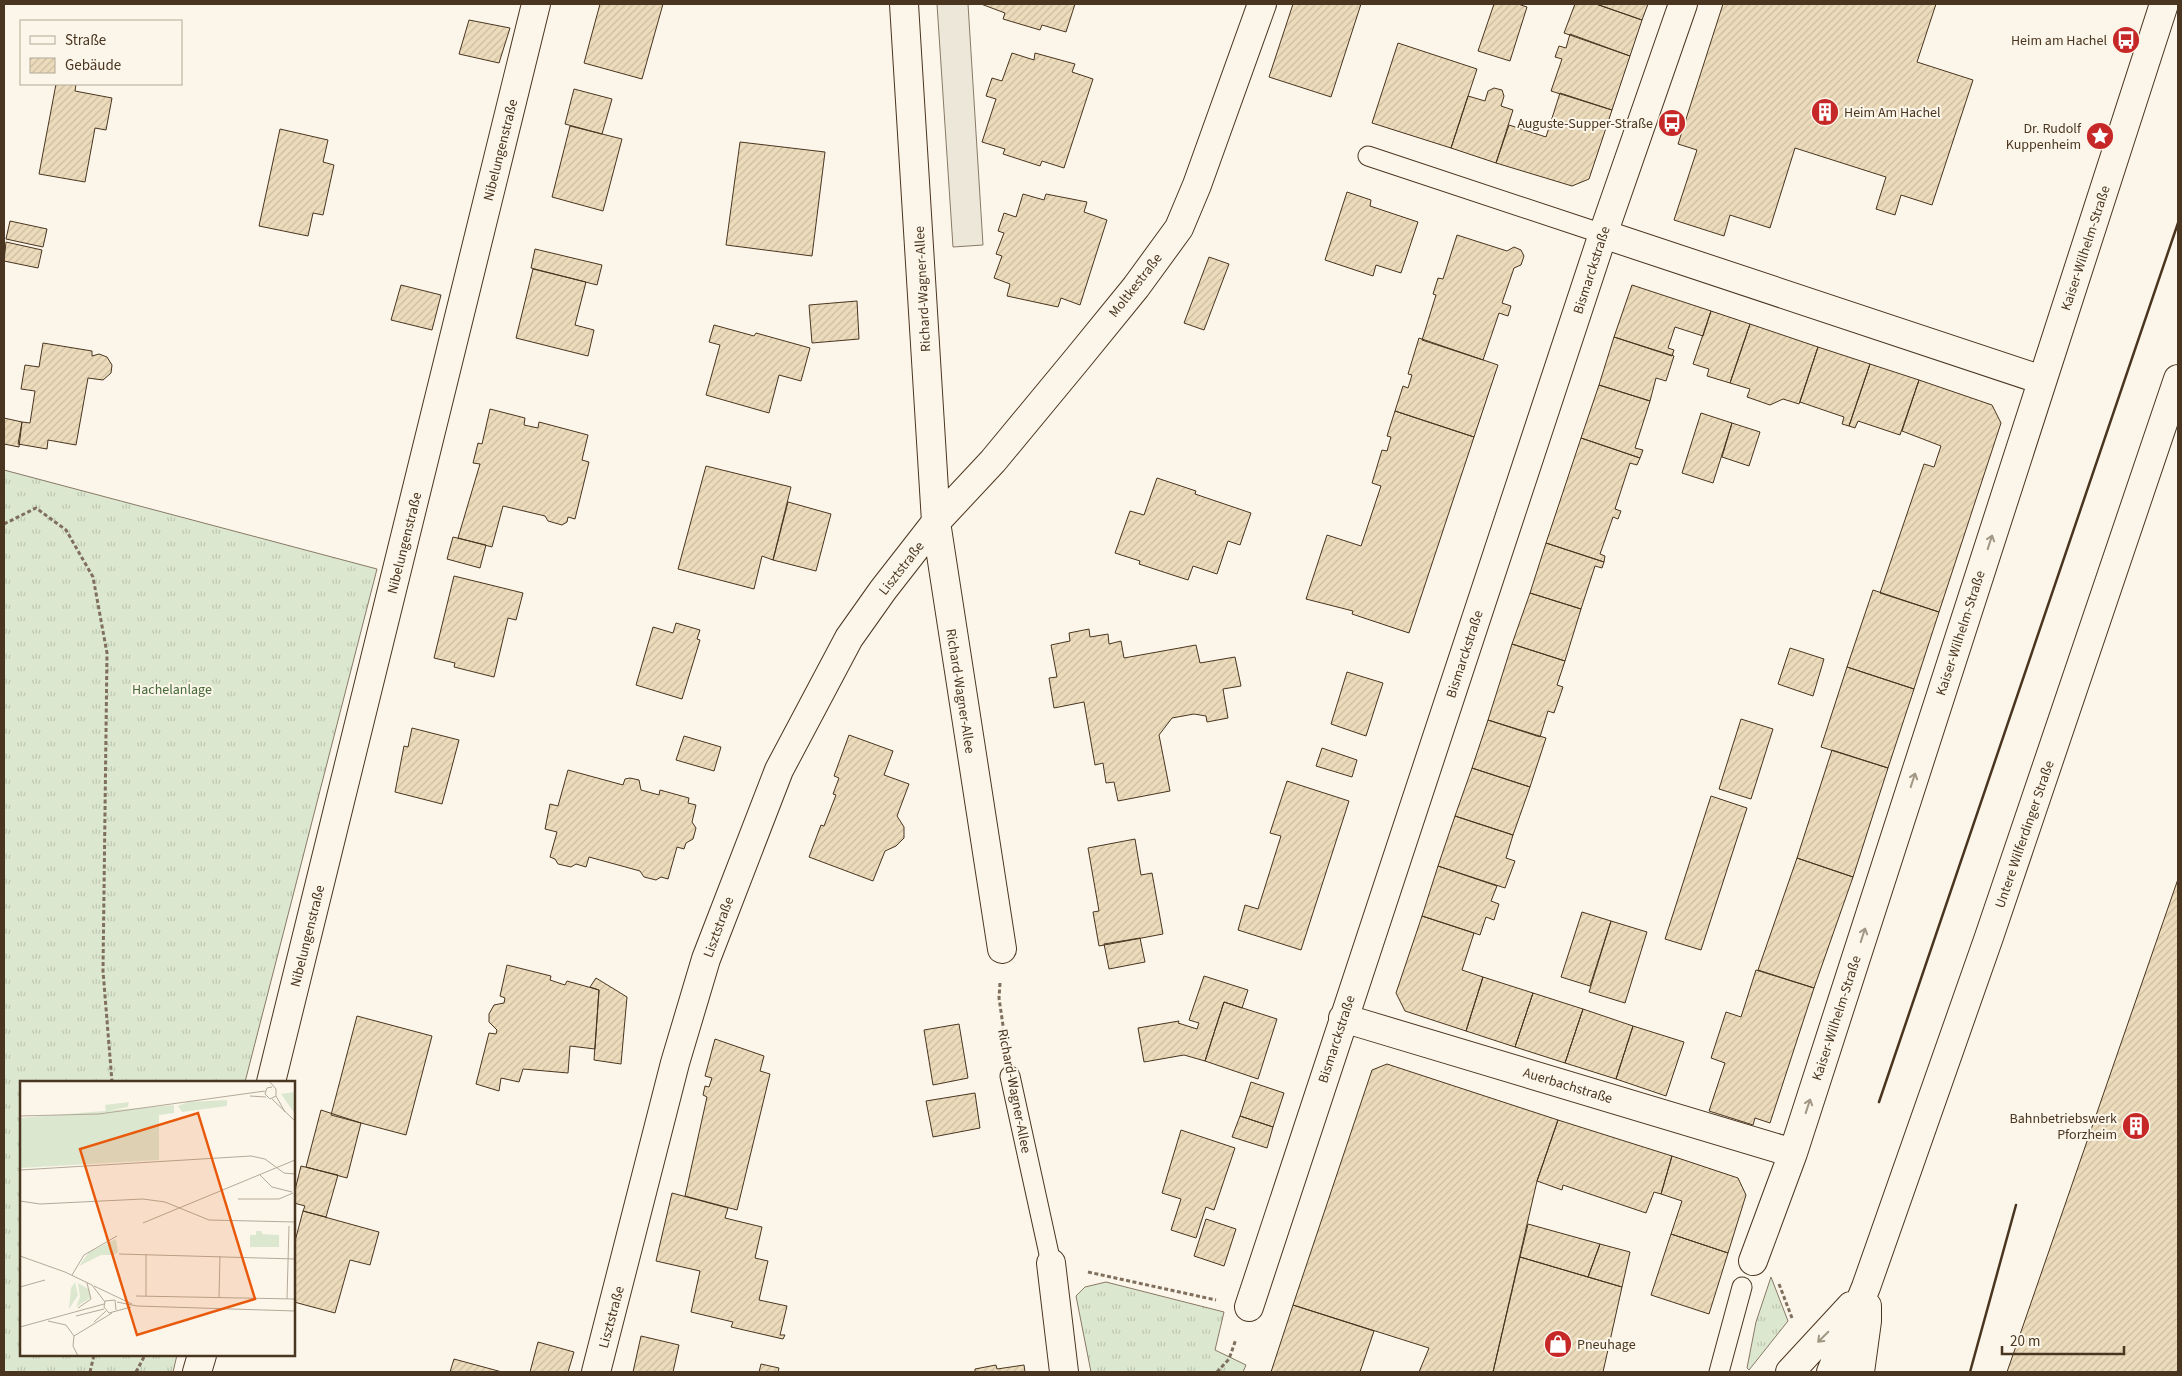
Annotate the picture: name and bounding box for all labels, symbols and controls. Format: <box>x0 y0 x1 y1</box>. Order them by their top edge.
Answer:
legend <box>20 20 182 85</box>
bus stop icon: Heim am Hachel <box>2111 25 2141 55</box>
text: Straße <box>65 30 106 51</box>
place label: Heim am Hachel <box>2011 31 2107 51</box>
text: Gebäude <box>65 55 121 76</box>
street label: Nibelungenstraße <box>479 97 523 203</box>
building icon: Heim Am Hachel <box>1810 97 1840 127</box>
place label: Heim Am Hachel <box>1844 103 1941 123</box>
bus stop icon: Auguste-Supper-Straße <box>1657 108 1687 138</box>
place label: Auguste-Supper-Straße <box>1517 114 1653 134</box>
place label: Dr. Rudolf Kuppenheim <box>2006 119 2082 155</box>
place icon: Dr. Rudolf Kuppenheim <box>2085 121 2115 151</box>
street label: Kaiser-Wilhelm-Straße <box>2056 183 2116 313</box>
street label: Bismarckstraße <box>1568 224 1616 317</box>
street label: Richard-Wagner-Allee <box>910 225 936 352</box>
street label: Moltkestraße <box>1104 249 1167 322</box>
street label: Nibelungenstraße <box>383 490 427 596</box>
one-way arrow <box>1985 535 1995 551</box>
street label: Lisztstraße <box>874 537 929 600</box>
street label: Kaiser-Wilhelm-Straße <box>1931 568 1991 698</box>
street label: Bismarckstraße <box>1441 608 1489 701</box>
street label: Richard-Wagner-Allee <box>940 627 980 755</box>
park label: Hachelanlage <box>132 680 212 700</box>
street label: Untere Wilferdinger Straße <box>1990 758 2060 911</box>
one-way arrow <box>1909 773 1918 789</box>
street label: Nibelungenstraße <box>286 883 330 989</box>
street label: Lisztstraße <box>699 894 739 961</box>
one-way arrow <box>1859 928 1868 943</box>
street label: Kaiser-Wilhelm-Straße <box>1807 953 1867 1083</box>
street label: Bismarckstraße <box>1313 993 1361 1086</box>
street label: Richard-Wagner-Allee <box>992 1027 1036 1155</box>
street label: Auerbachstraße <box>1521 1063 1615 1109</box>
inset map <box>20 1081 295 1356</box>
one-way arrow <box>1803 1099 1813 1115</box>
place label: Bahnbetriebswerk Pforzheim <box>2010 1109 2117 1145</box>
building icon: Bahnbetriebswerk Pforzheim <box>2121 1111 2151 1141</box>
street label: Lisztstraße <box>594 1284 630 1351</box>
scale bar <box>2002 1324 2124 1356</box>
shop icon: Pneuhage <box>1543 1329 1573 1359</box>
one-way arrow <box>1817 1331 1829 1343</box>
text: 20 m <box>2010 1331 2040 1352</box>
place label: Pneuhage <box>1577 1335 1636 1355</box>

